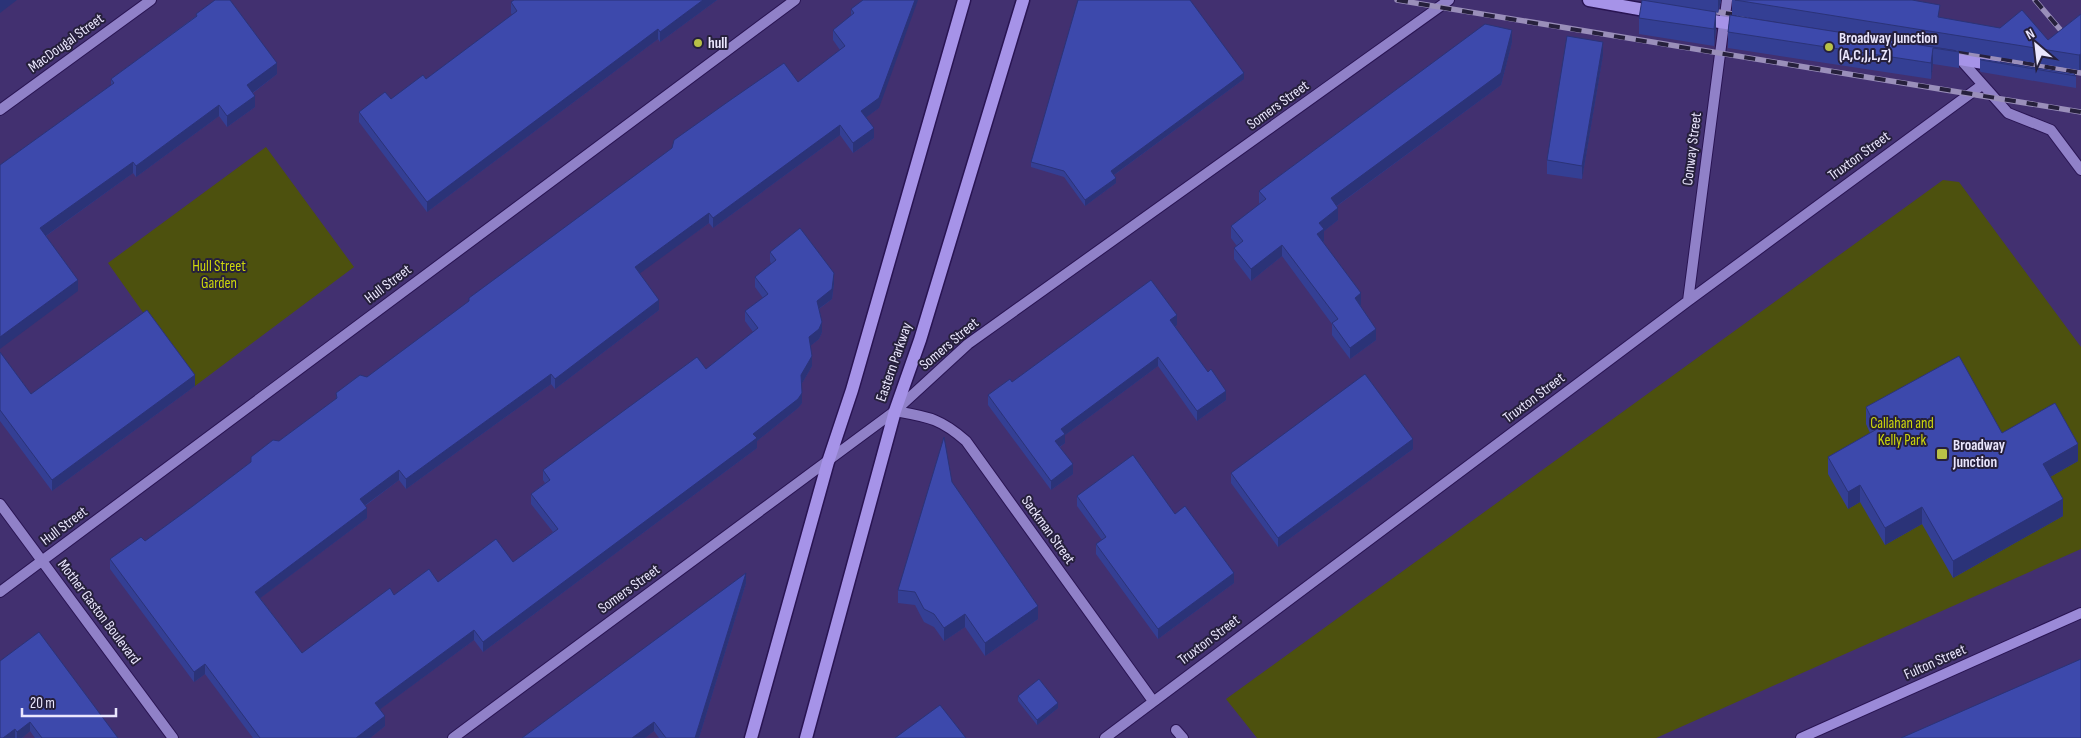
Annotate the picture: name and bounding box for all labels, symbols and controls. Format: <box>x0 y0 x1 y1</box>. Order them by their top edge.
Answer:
street label: MacDougal Street <box>24 9 108 77</box>
north arrow <box>2011 20 2061 70</box>
text: N <box>2023 25 2037 43</box>
place label: Broadway Junction (A,C,J,L,Z) <box>1839 29 1937 65</box>
place label: hull <box>708 34 727 53</box>
marker: hull <box>692 37 704 49</box>
marker: Broadway Junction (A,C,J,L,Z) <box>1823 41 1835 53</box>
street label: Somers Street <box>1243 76 1313 134</box>
street label: Conway Street <box>1678 111 1706 187</box>
street label: Truxton Street <box>1824 127 1894 185</box>
park label: Hull Street Garden <box>192 257 246 293</box>
street label: Hull Street <box>361 260 415 308</box>
street label: Somers Street <box>915 313 983 374</box>
street label: Eastern Parkway <box>872 320 916 404</box>
street label: Truxton Street <box>1499 368 1569 427</box>
park label: Callahan and Kelly Park <box>1870 414 1934 450</box>
place label: Broadway Junction <box>1952 436 2006 472</box>
marker: Broadway Junction <box>1935 447 1949 461</box>
street label: Sackman Street <box>1017 492 1079 568</box>
street label: Hull Street <box>37 502 91 550</box>
street label: Mother Gaston Boulevard <box>53 556 145 668</box>
street label: Somers Street <box>594 560 664 618</box>
street label: Truxton Street <box>1174 610 1244 669</box>
street label: Fulton Street <box>1901 640 1969 684</box>
scale bar <box>22 686 116 718</box>
text: 20 m <box>30 694 55 713</box>

